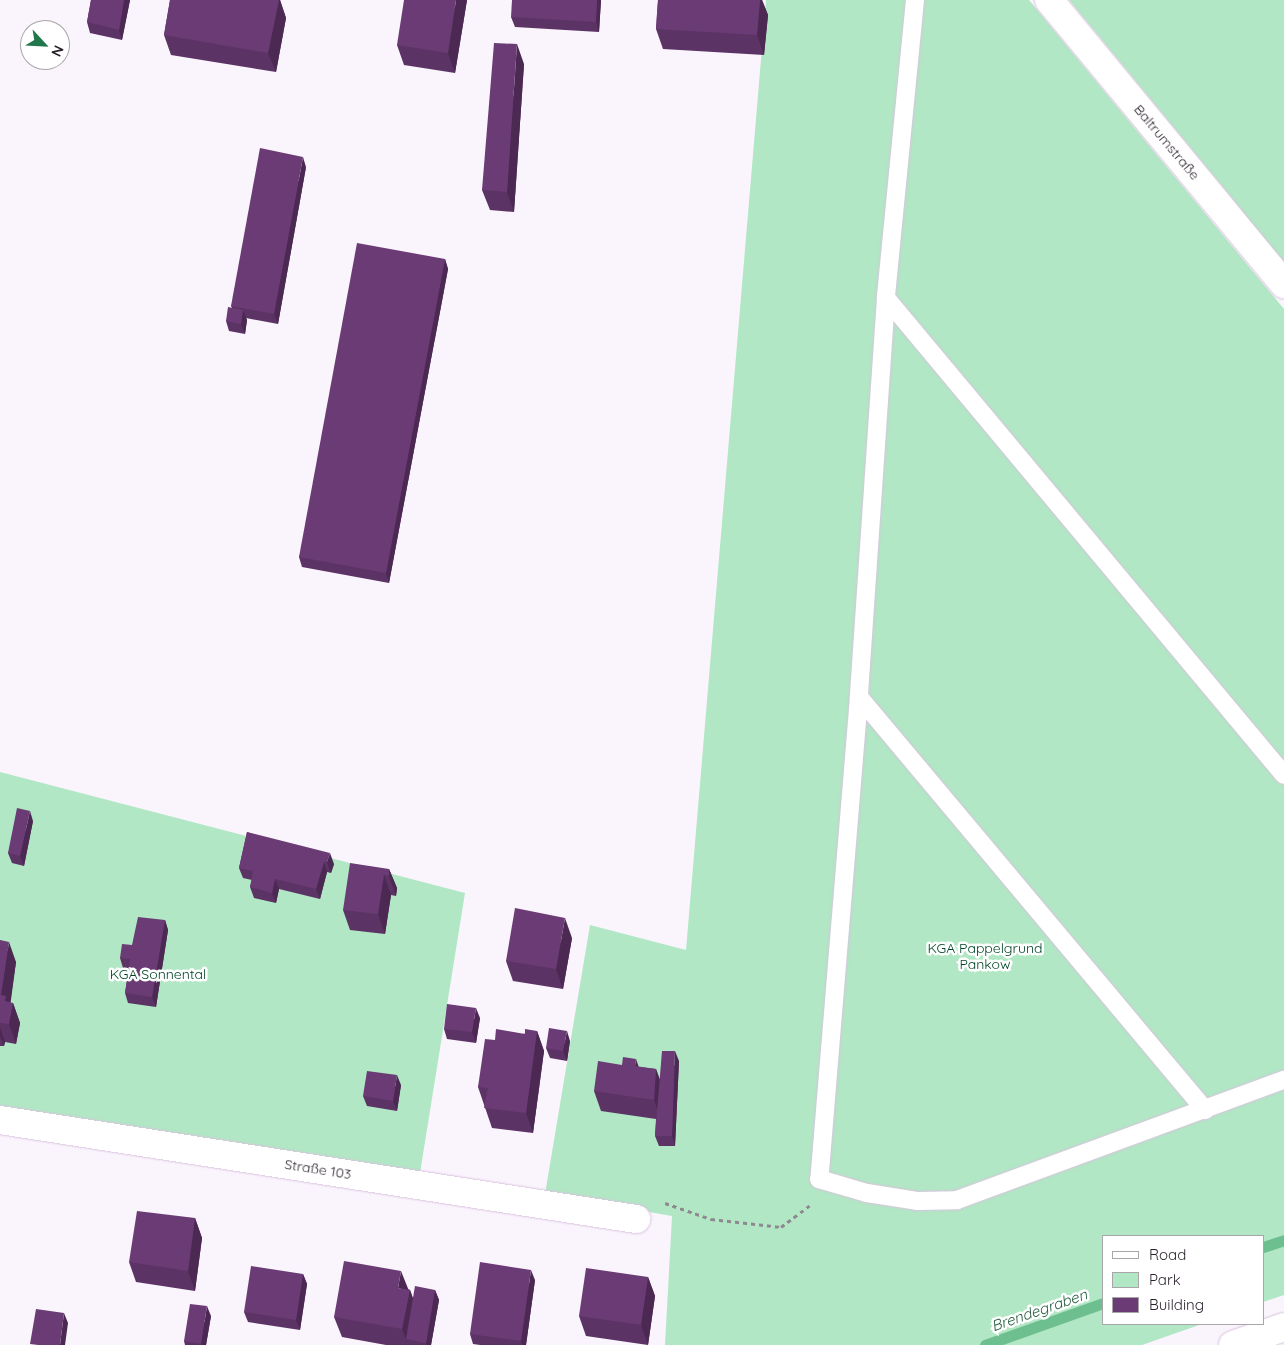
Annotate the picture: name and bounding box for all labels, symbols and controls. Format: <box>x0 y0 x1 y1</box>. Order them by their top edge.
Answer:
north arrow <box>20 20 70 70</box>
text: N <box>47 42 68 59</box>
street label: Baltrumstraße <box>1131 101 1203 183</box>
park label: KGA Pappelgrund Pankow <box>927 940 1043 972</box>
park label: KGA Sonnental <box>110 966 206 982</box>
street label: Straße 103 <box>283 1155 353 1183</box>
legend <box>1102 1235 1264 1325</box>
text: Road <box>1149 1245 1186 1264</box>
text: Park <box>1149 1270 1181 1289</box>
water label: Brendegraben <box>989 1285 1089 1335</box>
text: Building <box>1149 1295 1204 1314</box>

